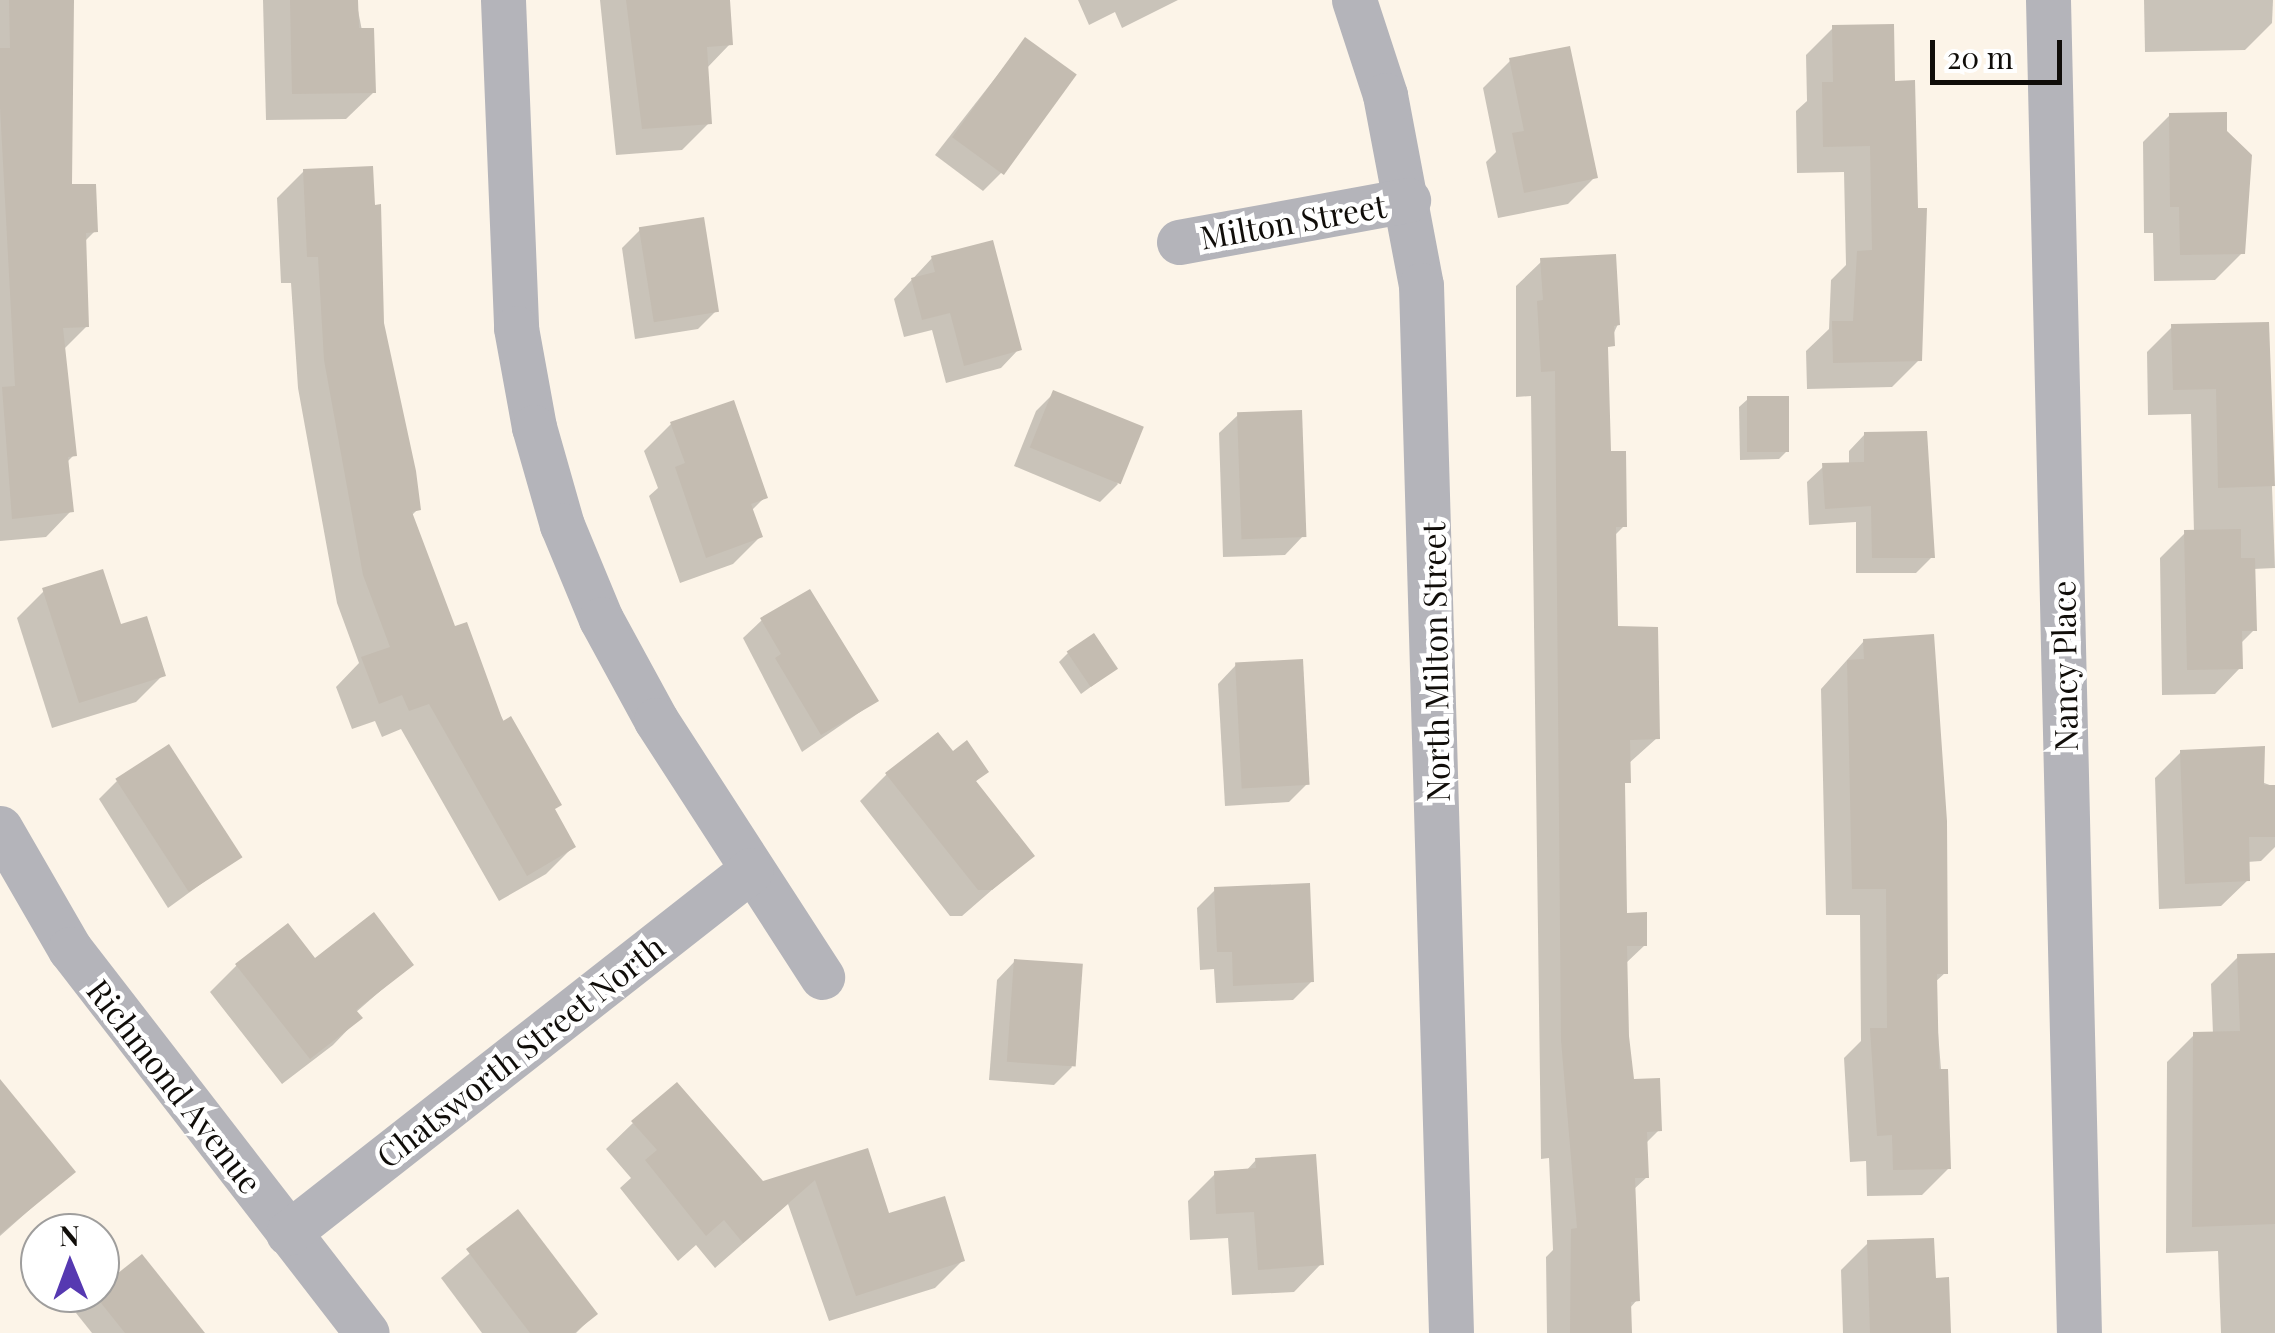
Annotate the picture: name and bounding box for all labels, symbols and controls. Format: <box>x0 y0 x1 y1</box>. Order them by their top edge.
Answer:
scale bar <box>1935 20 2068 82</box>
text: 20 m <box>1947 37 2013 77</box>
street label: Milton Street <box>1197 186 1389 256</box>
street label: North Milton Street <box>1413 522 1457 802</box>
street label: Nancy Place <box>2043 580 2085 752</box>
street label: Chatsworth Street North <box>369 927 671 1175</box>
street label: Richmond Avenue <box>79 971 271 1201</box>
north arrow <box>20 1213 120 1313</box>
text: N <box>59 1216 80 1253</box>

